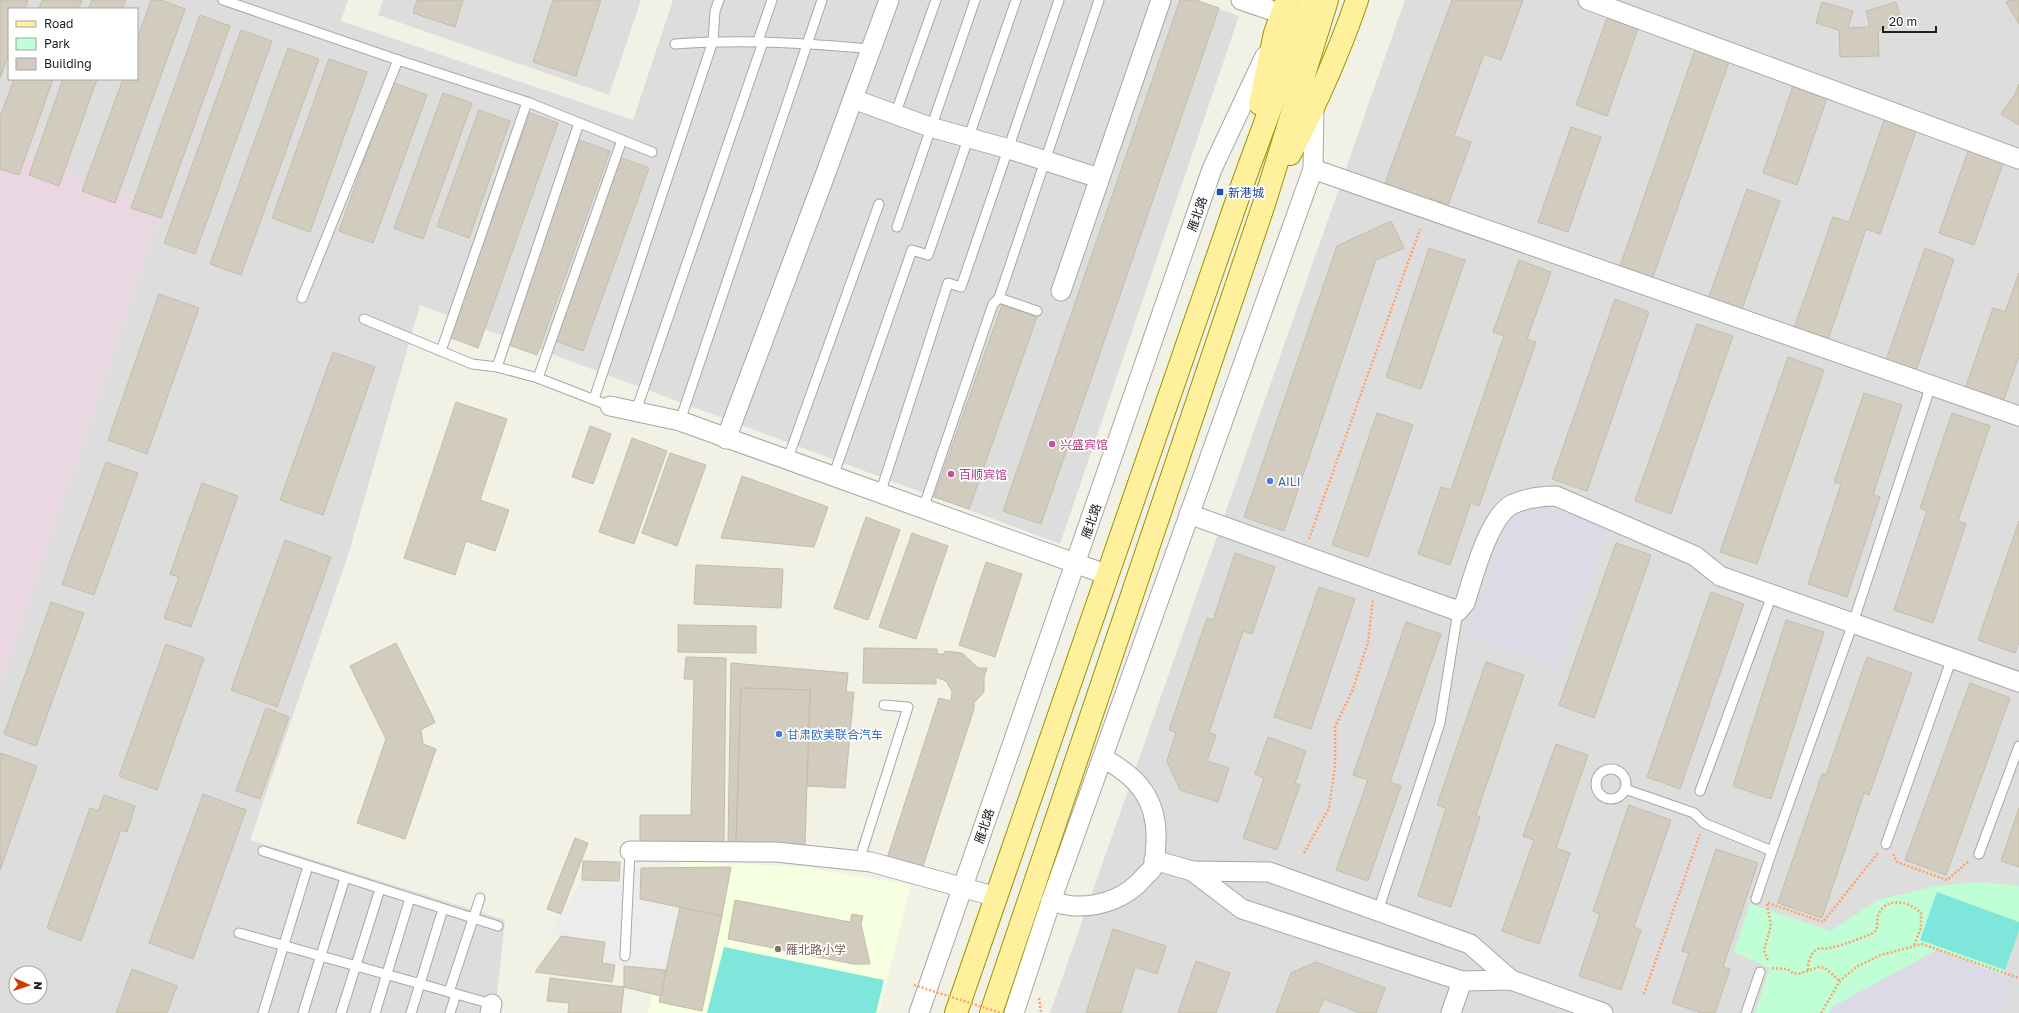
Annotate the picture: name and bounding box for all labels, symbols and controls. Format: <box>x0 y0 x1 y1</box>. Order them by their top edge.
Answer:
legend <box>8 8 138 80</box>
scale bar <box>1883 8 1936 34</box>
text: 20 m <box>1889 14 1917 29</box>
text: Road <box>44 16 73 31</box>
text: Park <box>44 36 70 51</box>
text: Building <box>44 56 92 71</box>
place label: 新港城 <box>1228 185 1264 200</box>
marker: 新港城 <box>1215 187 1225 197</box>
street label: 雁北路 <box>1184 195 1210 233</box>
place label: 兴盛宾馆 <box>1060 437 1108 452</box>
marker: 兴盛宾馆 <box>1047 439 1057 449</box>
place label: 百顺宾馆 <box>959 467 1007 482</box>
marker: 百顺宾馆 <box>946 469 956 479</box>
place label: AILI <box>1278 474 1300 489</box>
marker: AILI <box>1265 476 1275 486</box>
street label: 雁北路 <box>1078 502 1104 540</box>
place label: 甘肃欧美联合汽车 <box>787 727 883 742</box>
marker: 甘肃欧美联合汽车 <box>774 729 784 739</box>
street label: 雁北路 <box>971 807 997 845</box>
place label: 雁北路小学 <box>786 942 846 957</box>
marker: 雁北路小学 <box>773 944 783 954</box>
north arrow <box>8 965 48 1005</box>
text: N <box>32 981 45 990</box>

